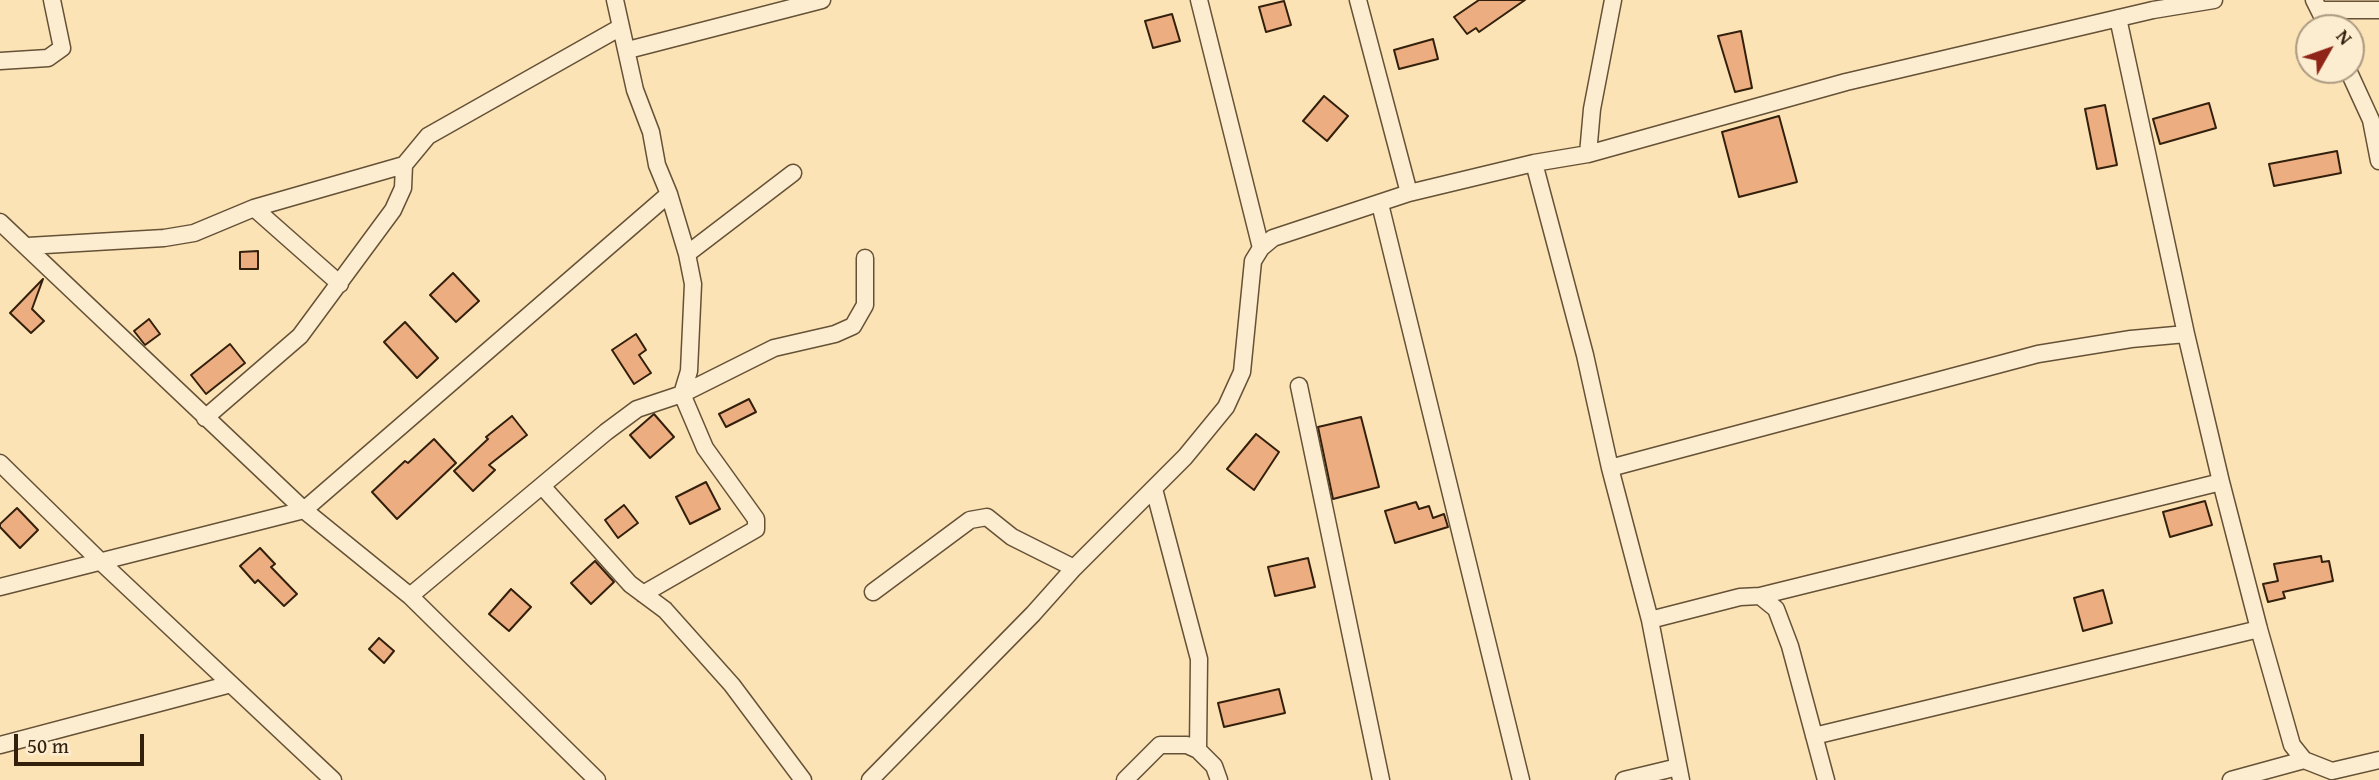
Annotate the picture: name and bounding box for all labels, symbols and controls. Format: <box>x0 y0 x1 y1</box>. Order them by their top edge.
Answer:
north arrow <box>2295 14 2365 84</box>
text: N <box>2330 23 2359 51</box>
scale bar <box>18 720 147 764</box>
text: 50 m <box>27 730 69 761</box>

